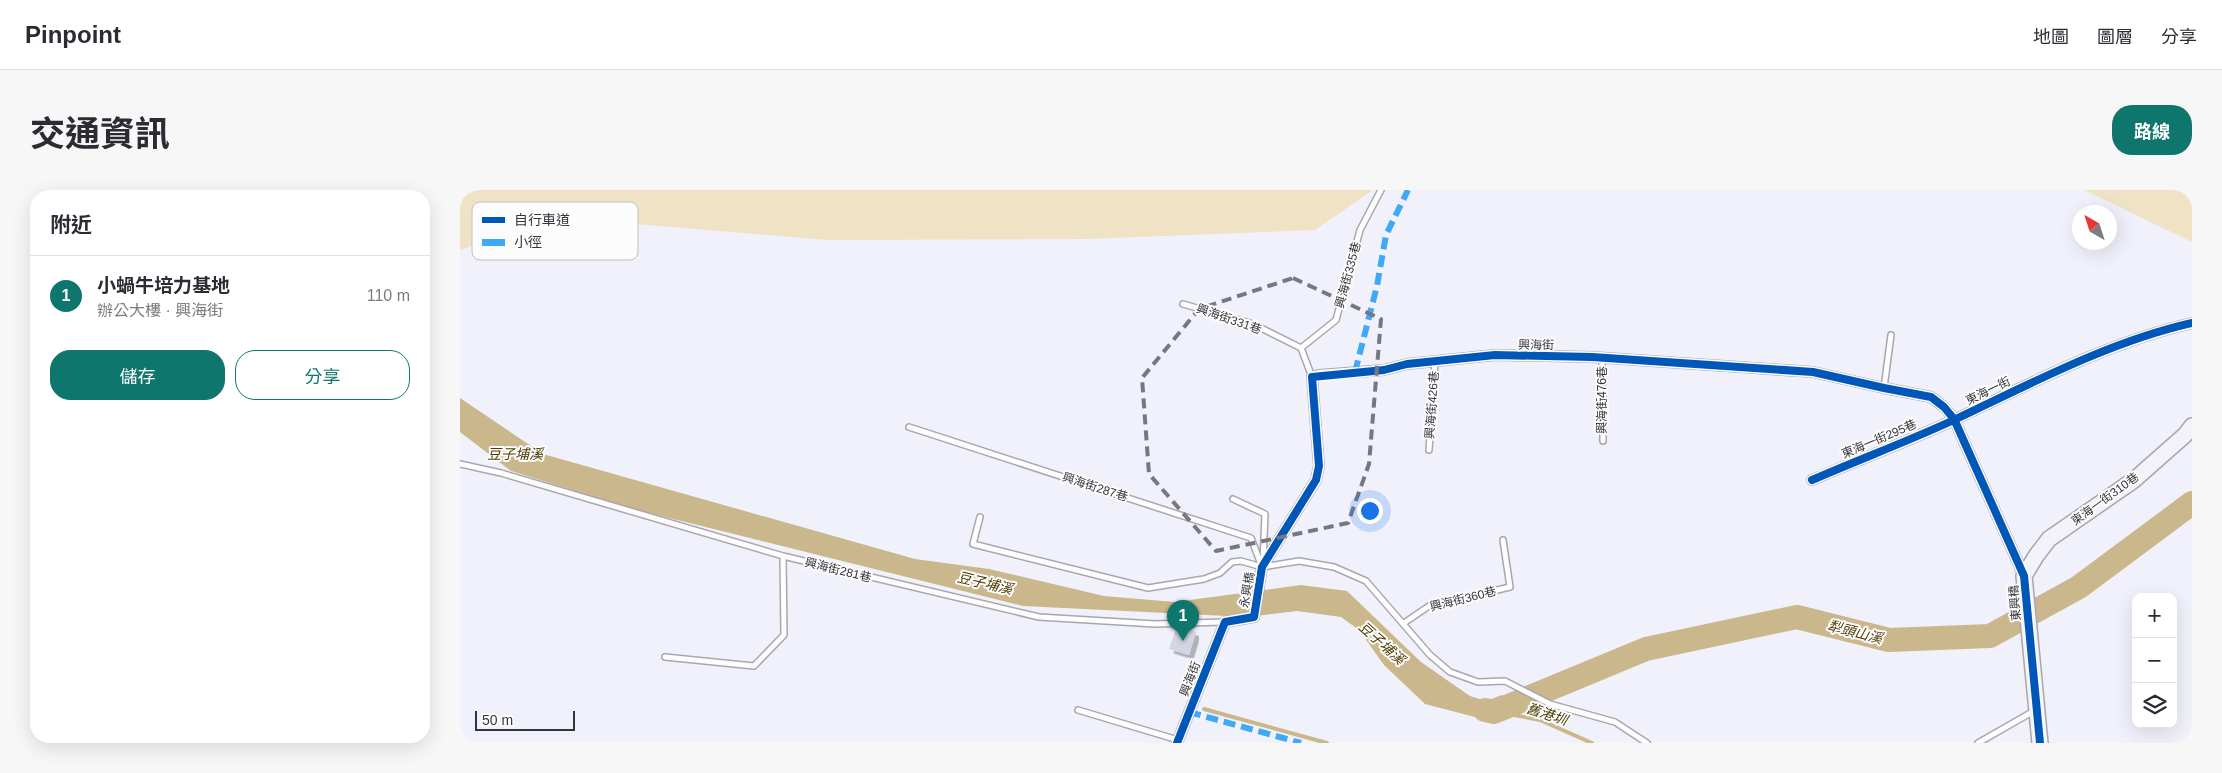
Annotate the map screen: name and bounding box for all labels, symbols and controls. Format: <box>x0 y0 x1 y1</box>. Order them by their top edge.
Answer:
text: Pinpoint <box>25 21 121 48</box>
text: 地圖 <box>2033 27 2069 47</box>
text: 圖層 <box>2097 27 2133 47</box>
text: 分享 <box>2161 27 2197 47</box>
button: 路線 <box>2112 105 2192 155</box>
text: 交通資訊 <box>30 114 170 153</box>
legend <box>472 202 638 260</box>
north arrow <box>2072 205 2117 250</box>
text: 自行車道 <box>514 212 570 228</box>
text: 附近 <box>50 213 92 236</box>
text: 小徑 <box>514 234 542 250</box>
street label: 興海街335巷 <box>1332 240 1364 310</box>
text: 小蝸牛培力基地 <box>97 275 230 296</box>
text: 1 <box>62 287 70 304</box>
text: 110 m <box>367 287 410 304</box>
street label: 興海街331巷 <box>1195 301 1263 337</box>
text: 辦公大樓 · 興海街 <box>97 302 223 319</box>
street label: 興海街 <box>1518 338 1554 352</box>
button: 儲存 <box>50 350 225 400</box>
button: 分享 <box>235 350 410 400</box>
street label: 興海街476巷 <box>1595 366 1609 434</box>
street label: 興海街426巷 <box>1423 371 1441 439</box>
street label: 東海一街 <box>1963 374 2013 408</box>
street label: 東海一街295巷 <box>1839 417 1919 461</box>
water label: 豆子埔溪 <box>487 446 545 462</box>
street label: 興海街287巷 <box>1060 470 1130 504</box>
street label: 東海一街310巷 <box>2069 470 2141 528</box>
your location <box>1357 498 1383 524</box>
street label: 興海街281巷 <box>803 555 873 585</box>
water label: 豆子埔溪 <box>956 569 1016 598</box>
street label: 永興橋 <box>1237 571 1257 609</box>
street label: 興海街360巷 <box>1428 584 1498 614</box>
street label: 東興橋 <box>2006 584 2024 622</box>
map controls <box>2132 593 2177 728</box>
button: + <box>2132 593 2177 638</box>
pin: 1 <box>1167 600 1199 641</box>
water label: 犁頭山溪 <box>1826 617 1886 647</box>
water label: 豆子埔溪 <box>1356 618 1410 669</box>
button: − <box>2132 638 2177 683</box>
street label: 興海街 <box>1177 660 1203 698</box>
button: layers <box>2132 683 2177 728</box>
water label: 舊港圳 <box>1525 700 1571 729</box>
scale bar <box>475 708 575 731</box>
text: 50 m <box>482 712 513 728</box>

